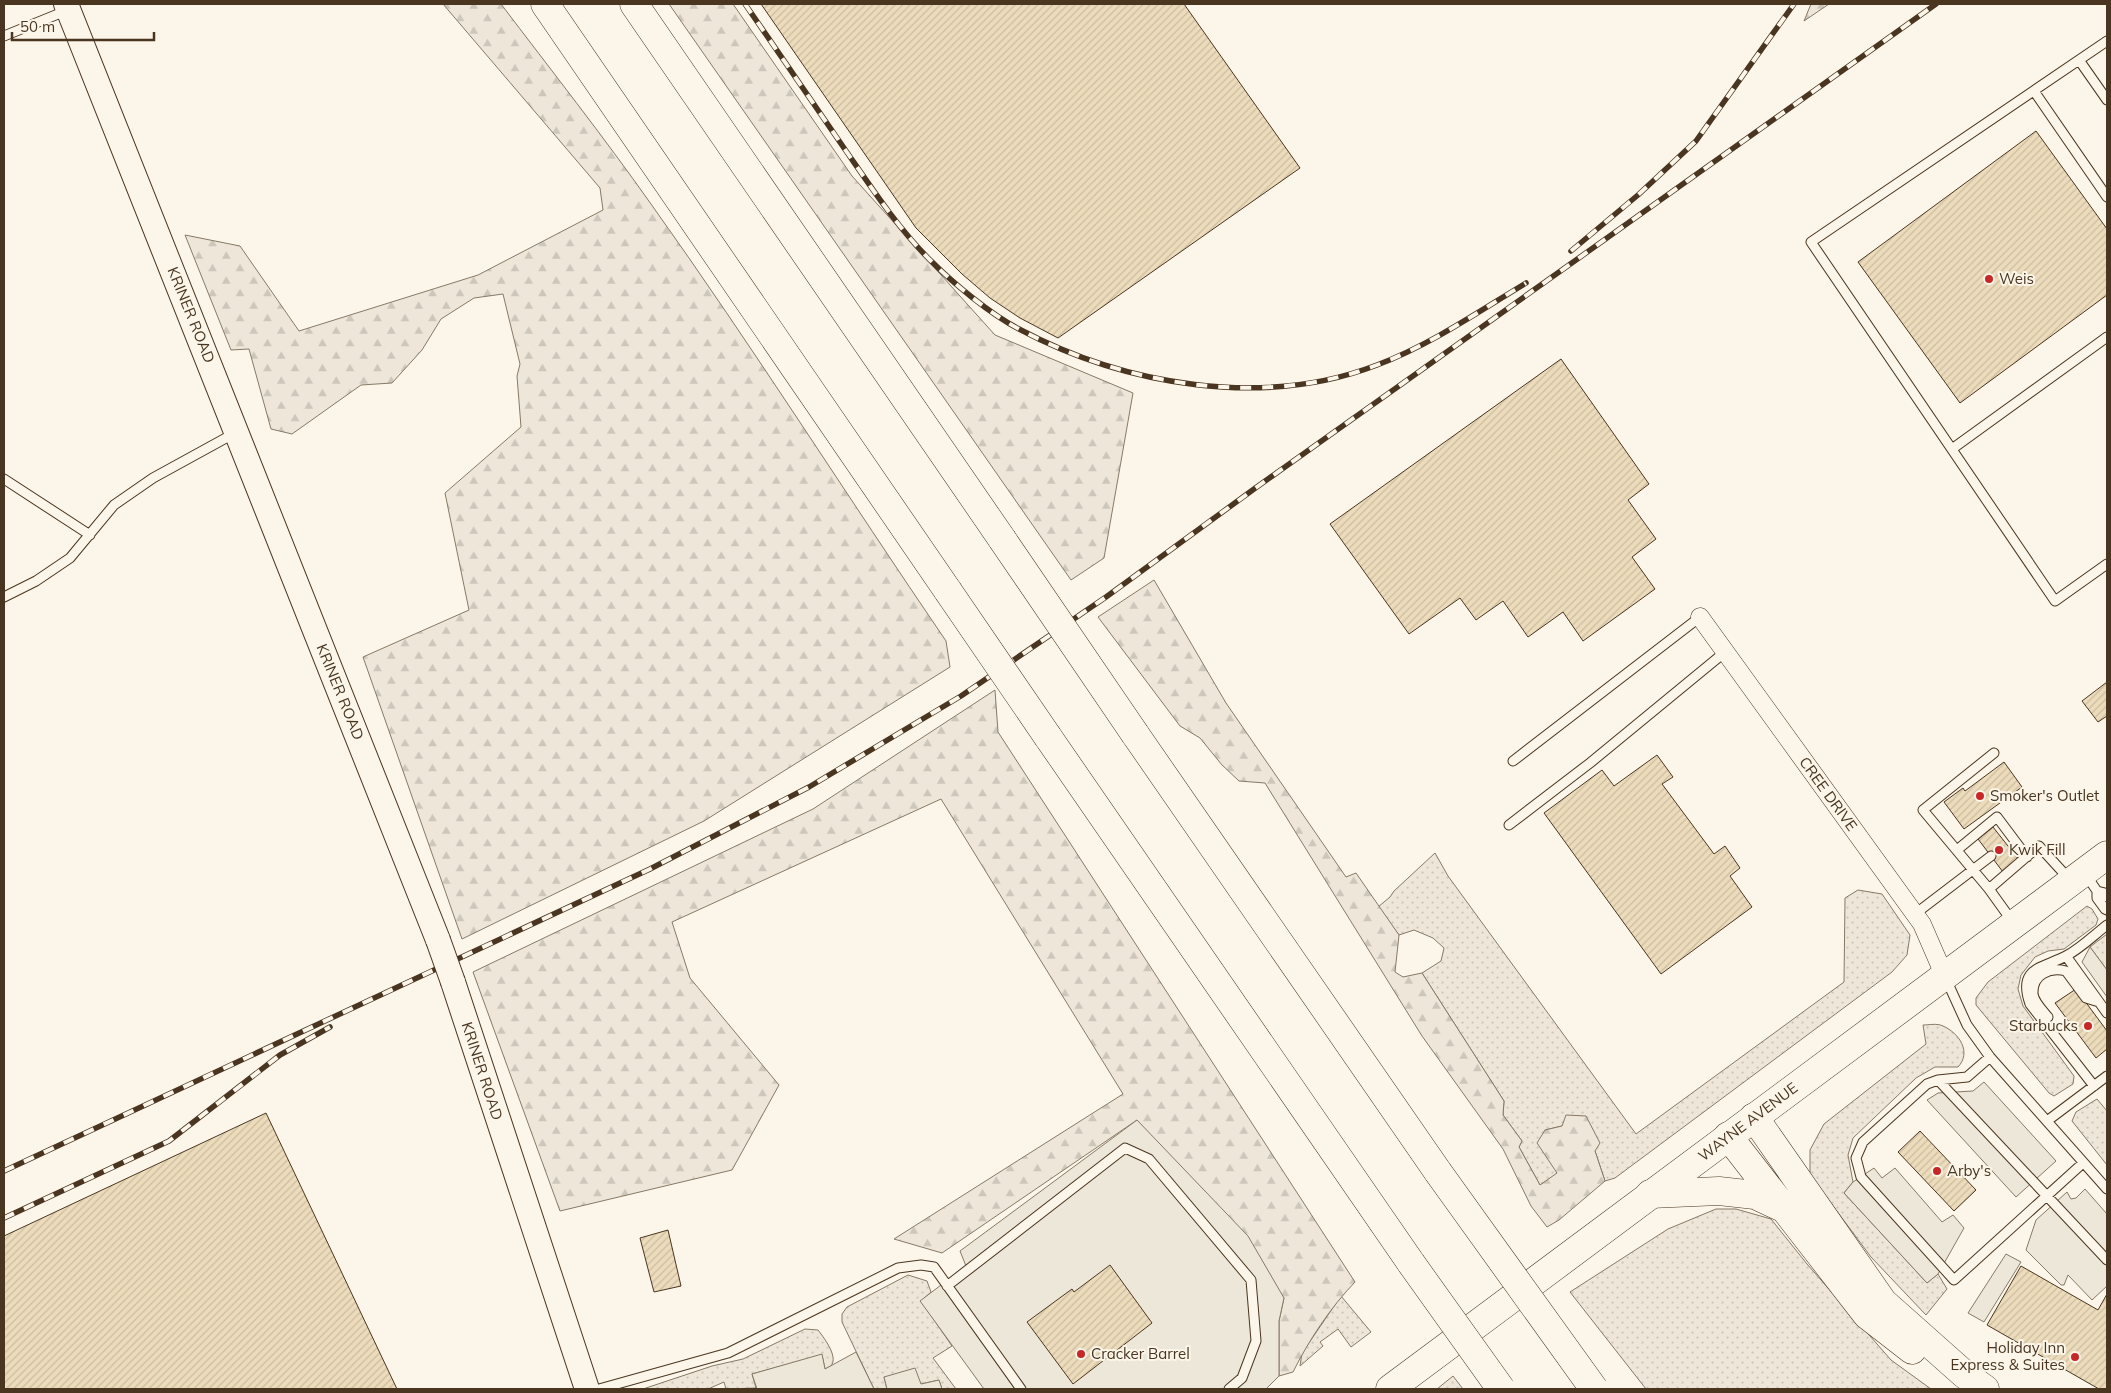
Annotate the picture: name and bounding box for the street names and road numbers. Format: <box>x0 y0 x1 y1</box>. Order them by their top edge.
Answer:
street label: KRINER ROAD <box>164 264 219 366</box>
street label: KRINER ROAD <box>313 641 368 743</box>
street label: CREE DRIVE <box>1795 753 1862 835</box>
street label: KRINER ROAD <box>458 1019 507 1122</box>
street label: WAYNE AVENUE <box>1694 1078 1801 1165</box>

